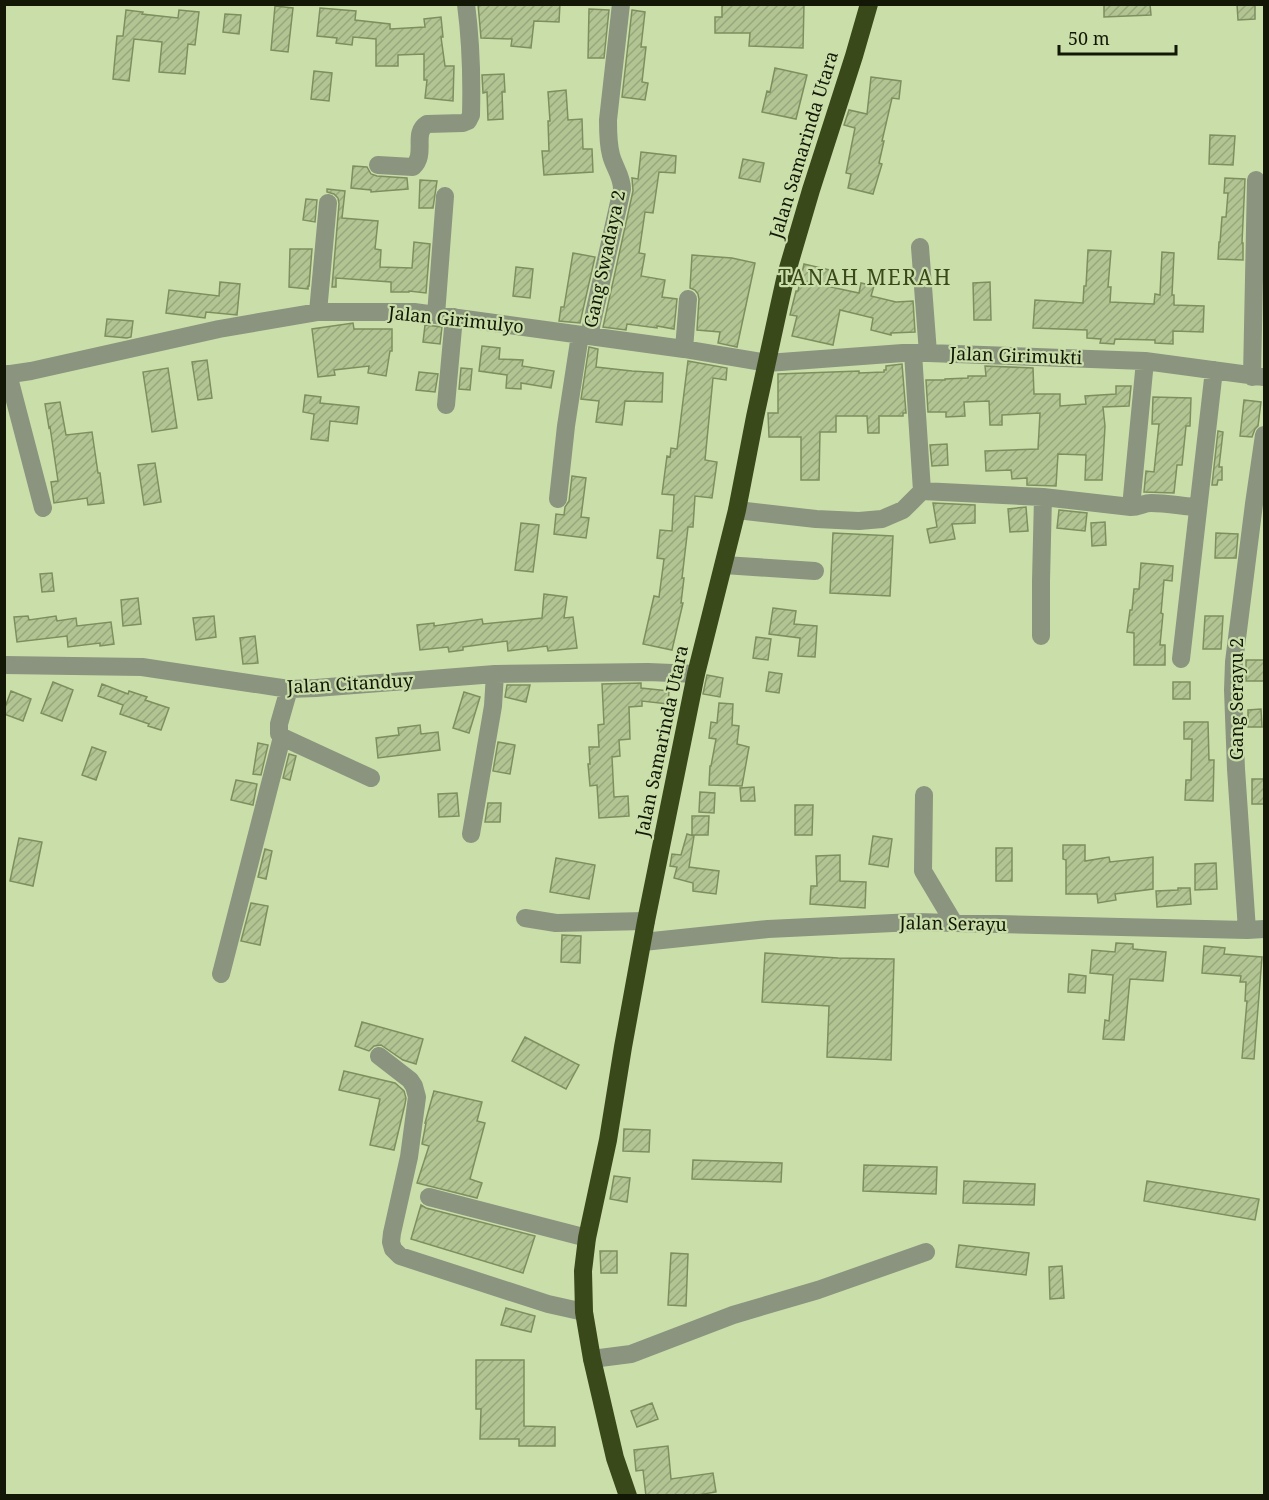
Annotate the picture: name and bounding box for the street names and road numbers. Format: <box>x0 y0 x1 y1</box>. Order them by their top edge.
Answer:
street label: Jalan Samarinda Utara <box>763 48 843 242</box>
street label: Gang Swadaya 2 <box>578 188 630 330</box>
street label: Jalan Girimulyo <box>386 300 525 338</box>
street label: Jalan Girimukti <box>948 341 1083 369</box>
street label: Gang Serayu 2 <box>1224 638 1248 760</box>
street label: Jalan Samarinda Utara <box>629 643 693 840</box>
street label: Jalan Citanduy <box>285 668 414 698</box>
street label: Jalan Serayu <box>898 910 1008 936</box>

